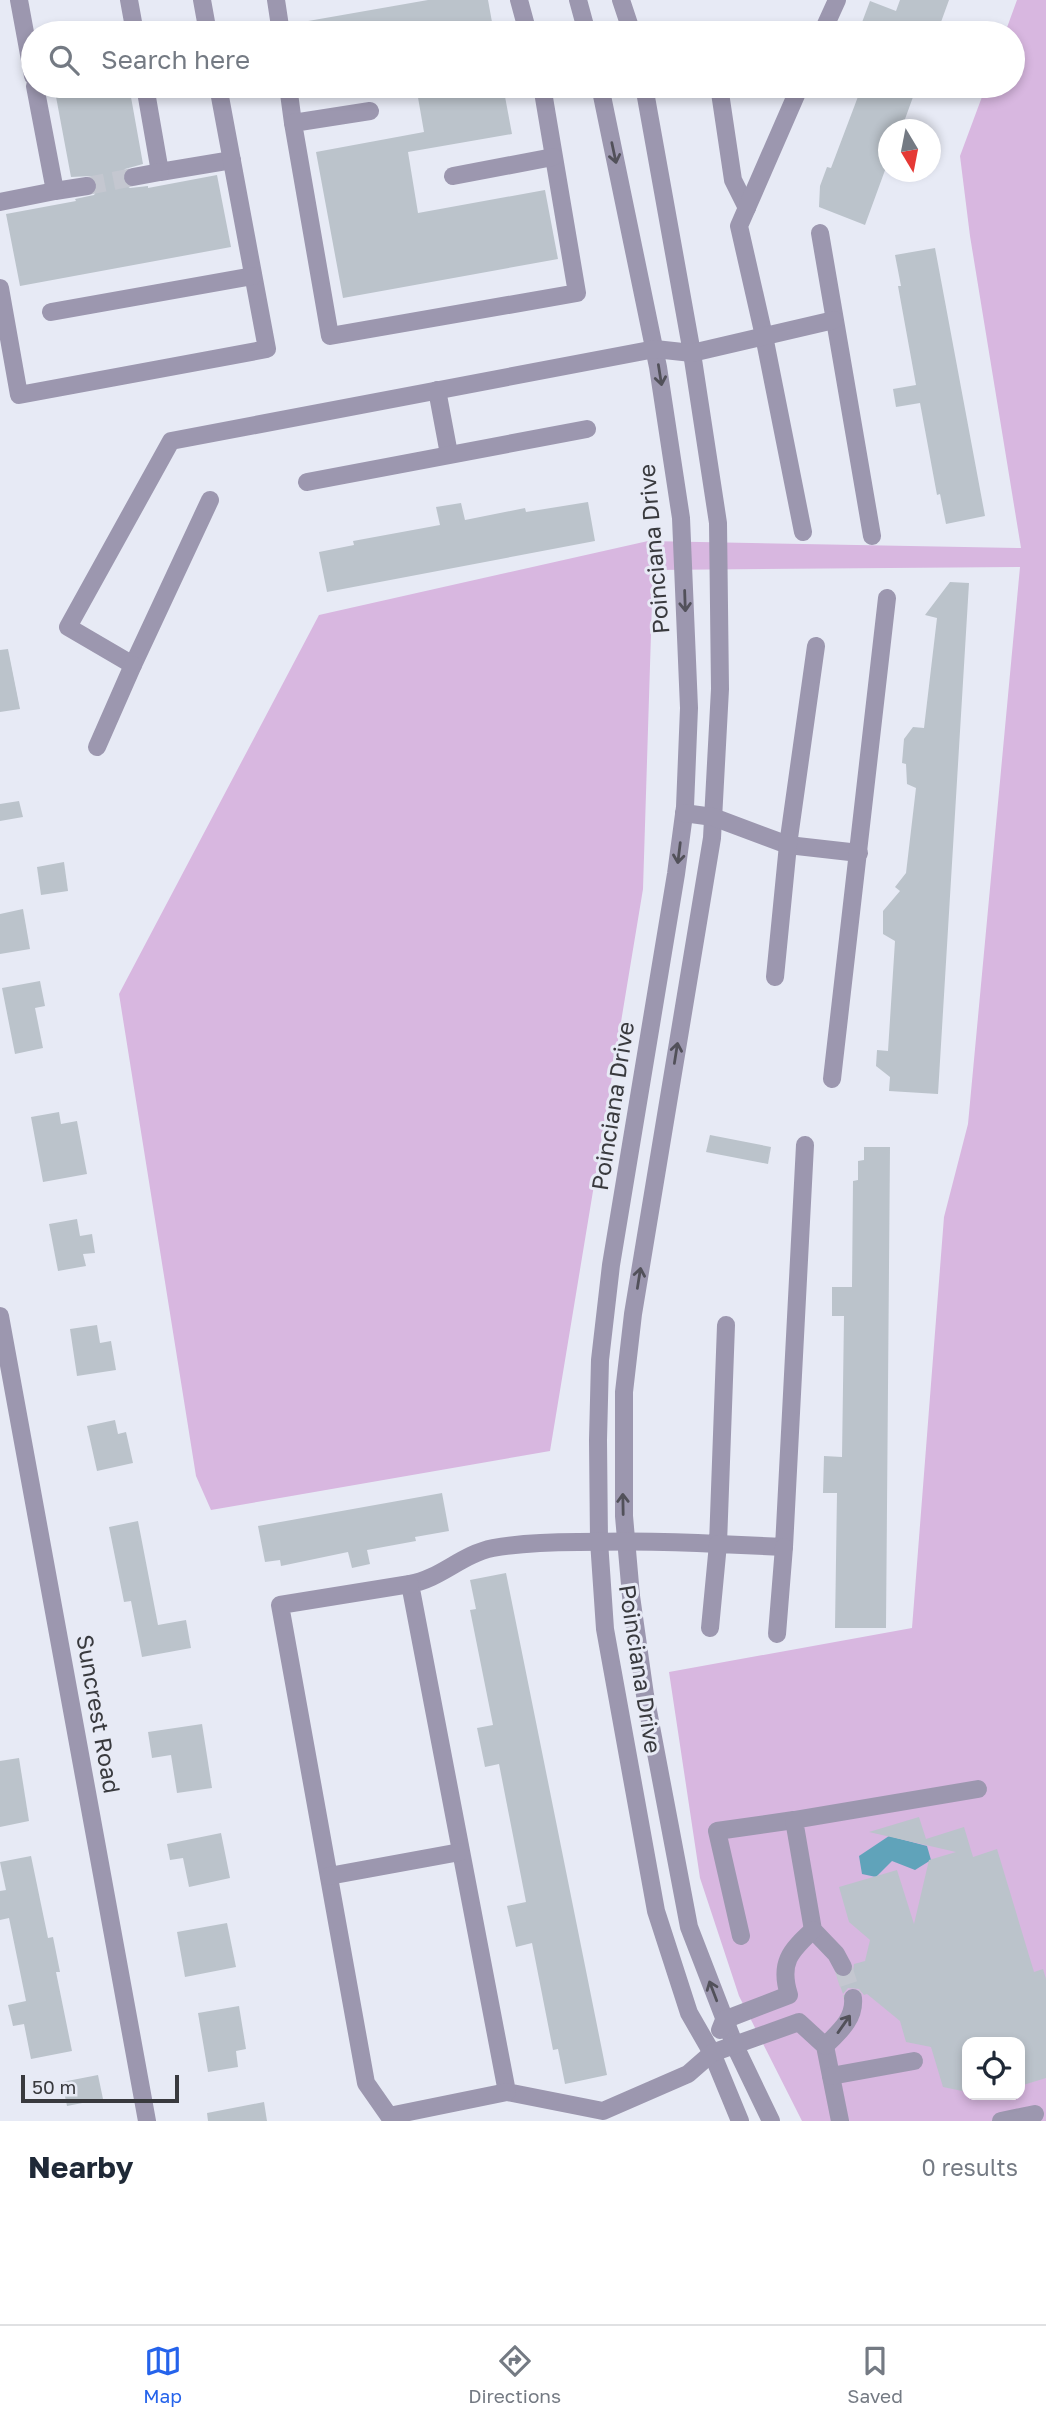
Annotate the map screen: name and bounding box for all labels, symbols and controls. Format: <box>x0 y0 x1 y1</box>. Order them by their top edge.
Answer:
search box <box>21 21 1025 98</box>
icon: search <box>45 41 83 79</box>
text: Search here <box>101 44 250 75</box>
north arrow <box>878 119 941 182</box>
one-way arrow <box>607 141 621 164</box>
one-way arrow <box>653 364 666 386</box>
street label: Poinciana Drive <box>632 463 674 635</box>
one-way arrow <box>679 589 692 612</box>
one-way arrow <box>672 841 685 864</box>
street label: Poinciana Drive <box>585 1019 639 1192</box>
one-way arrow <box>670 1042 683 1065</box>
one-way arrow <box>633 1267 646 1290</box>
one-way arrow <box>617 1493 630 1516</box>
street label: Poinciana Drive <box>614 1582 668 1755</box>
street label: Suncrest Road <box>71 1632 127 1795</box>
one-way arrow <box>706 1981 719 2003</box>
one-way arrow <box>836 2015 851 2034</box>
map controls <box>962 2037 1025 2100</box>
button: locate <box>962 2037 1025 2100</box>
scale bar <box>21 2072 178 2104</box>
text: 50 m <box>32 2075 76 2098</box>
text: Nearby <box>28 2149 133 2185</box>
text: 0 results <box>922 2153 1018 2181</box>
tab: Map <box>143 2342 182 2407</box>
tab: Directions <box>468 2342 561 2407</box>
tab: Saved <box>847 2342 903 2407</box>

